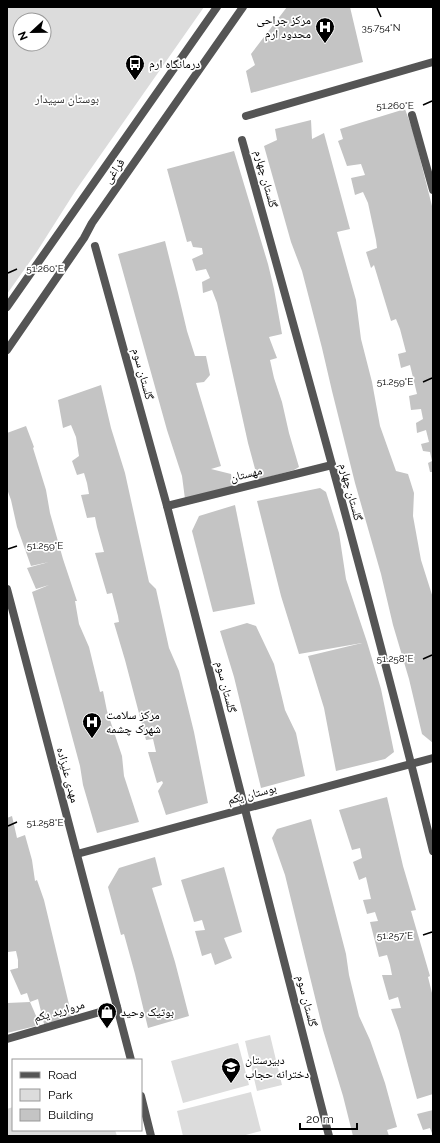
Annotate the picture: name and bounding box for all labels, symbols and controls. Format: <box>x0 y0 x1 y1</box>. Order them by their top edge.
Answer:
north arrow <box>12 12 52 52</box>
place label: مرکز جراحی محدود ارم <box>257 13 311 42</box>
hospital icon: مرکز جراحی محدود ارم <box>314 16 336 44</box>
text: 35.754°N <box>362 22 400 33</box>
text: N <box>16 29 31 42</box>
bus stop icon: درمانگاه ارم <box>124 53 146 81</box>
place label: درمانگاه ارم <box>149 57 200 72</box>
park label: بوستان سپیدار <box>34 92 99 106</box>
text: 51.260°E <box>376 100 414 111</box>
street label: گلستان چهارم <box>251 149 280 210</box>
street label: فراغی <box>101 156 127 186</box>
text: 51.260°E <box>26 263 64 274</box>
street label: گلستان سوم <box>128 347 157 402</box>
text: 51.259°E <box>377 376 413 387</box>
street label: گلستان چهارم <box>336 462 365 523</box>
street label: مهستان <box>229 463 263 485</box>
text: 51.259°E <box>27 540 63 551</box>
text: 51.258°E <box>377 653 413 664</box>
street label: گلستان سوم <box>212 660 239 715</box>
place label: مرکز سلامت شهرک چشمه <box>106 708 161 736</box>
hospital icon: مرکز سلامت شهرک چشمه <box>81 711 103 739</box>
street label: مهدی علیزاده <box>54 746 82 804</box>
street label: بوستان یکم <box>226 781 278 808</box>
text: 51.258°E <box>27 817 63 828</box>
text: 51.257°E <box>377 930 413 941</box>
street label: گلستان سوم <box>293 974 320 1029</box>
street label: مروارید یکم <box>32 997 86 1026</box>
shop icon: بوتیک وحید <box>96 1001 118 1029</box>
place label: بوتیک وحید <box>121 1005 174 1019</box>
place label: دبیرستان دخترانه حجاب <box>245 1053 309 1081</box>
school or university icon: دبیرستان دخترانه حجاب <box>220 1056 242 1084</box>
legend <box>12 1059 142 1131</box>
text: Road <box>48 1068 77 1082</box>
text: Park <box>48 1088 73 1102</box>
scale bar <box>300 1105 357 1131</box>
text: Building <box>48 1108 94 1122</box>
text: 20 m <box>306 1112 334 1126</box>

